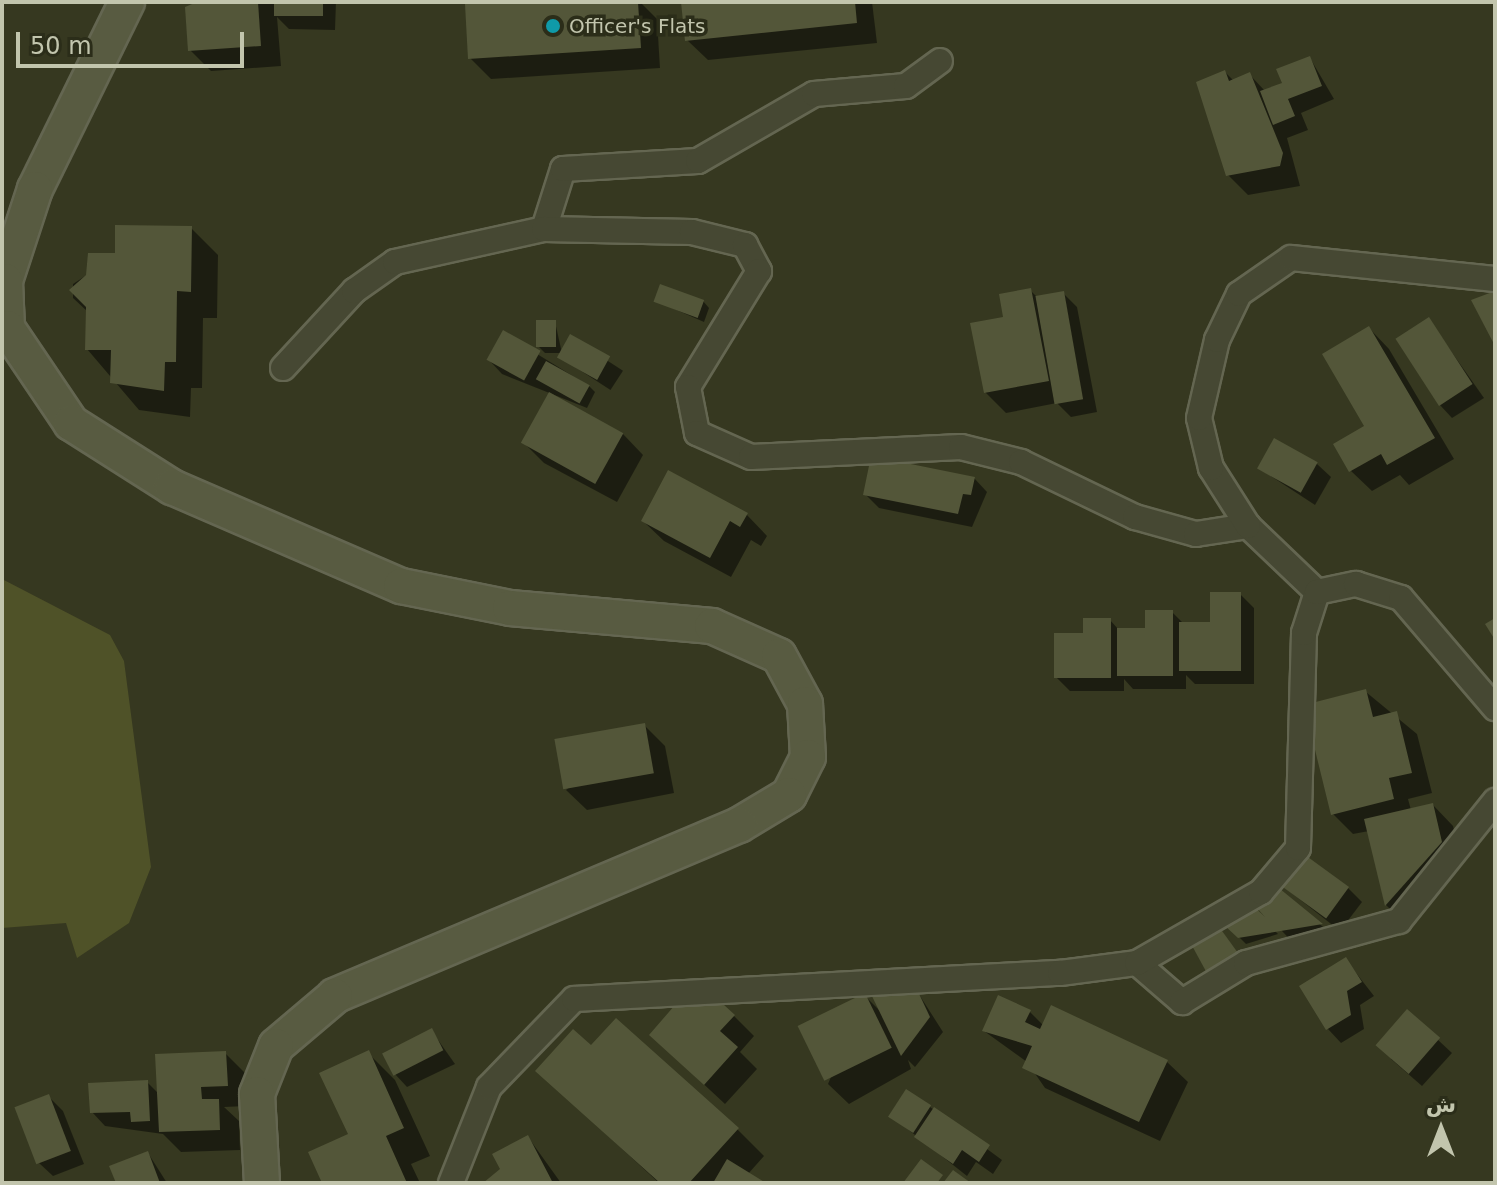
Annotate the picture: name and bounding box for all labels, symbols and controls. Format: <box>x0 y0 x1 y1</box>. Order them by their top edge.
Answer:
place label: Officer's Flats <box>569 14 705 38</box>
scale bar <box>20 16 248 66</box>
marker: Officer's Flats <box>544 17 562 35</box>
text: 50 m <box>30 32 92 60</box>
north arrow <box>1401 1089 1481 1169</box>
text: ش <box>1426 1092 1456 1117</box>

